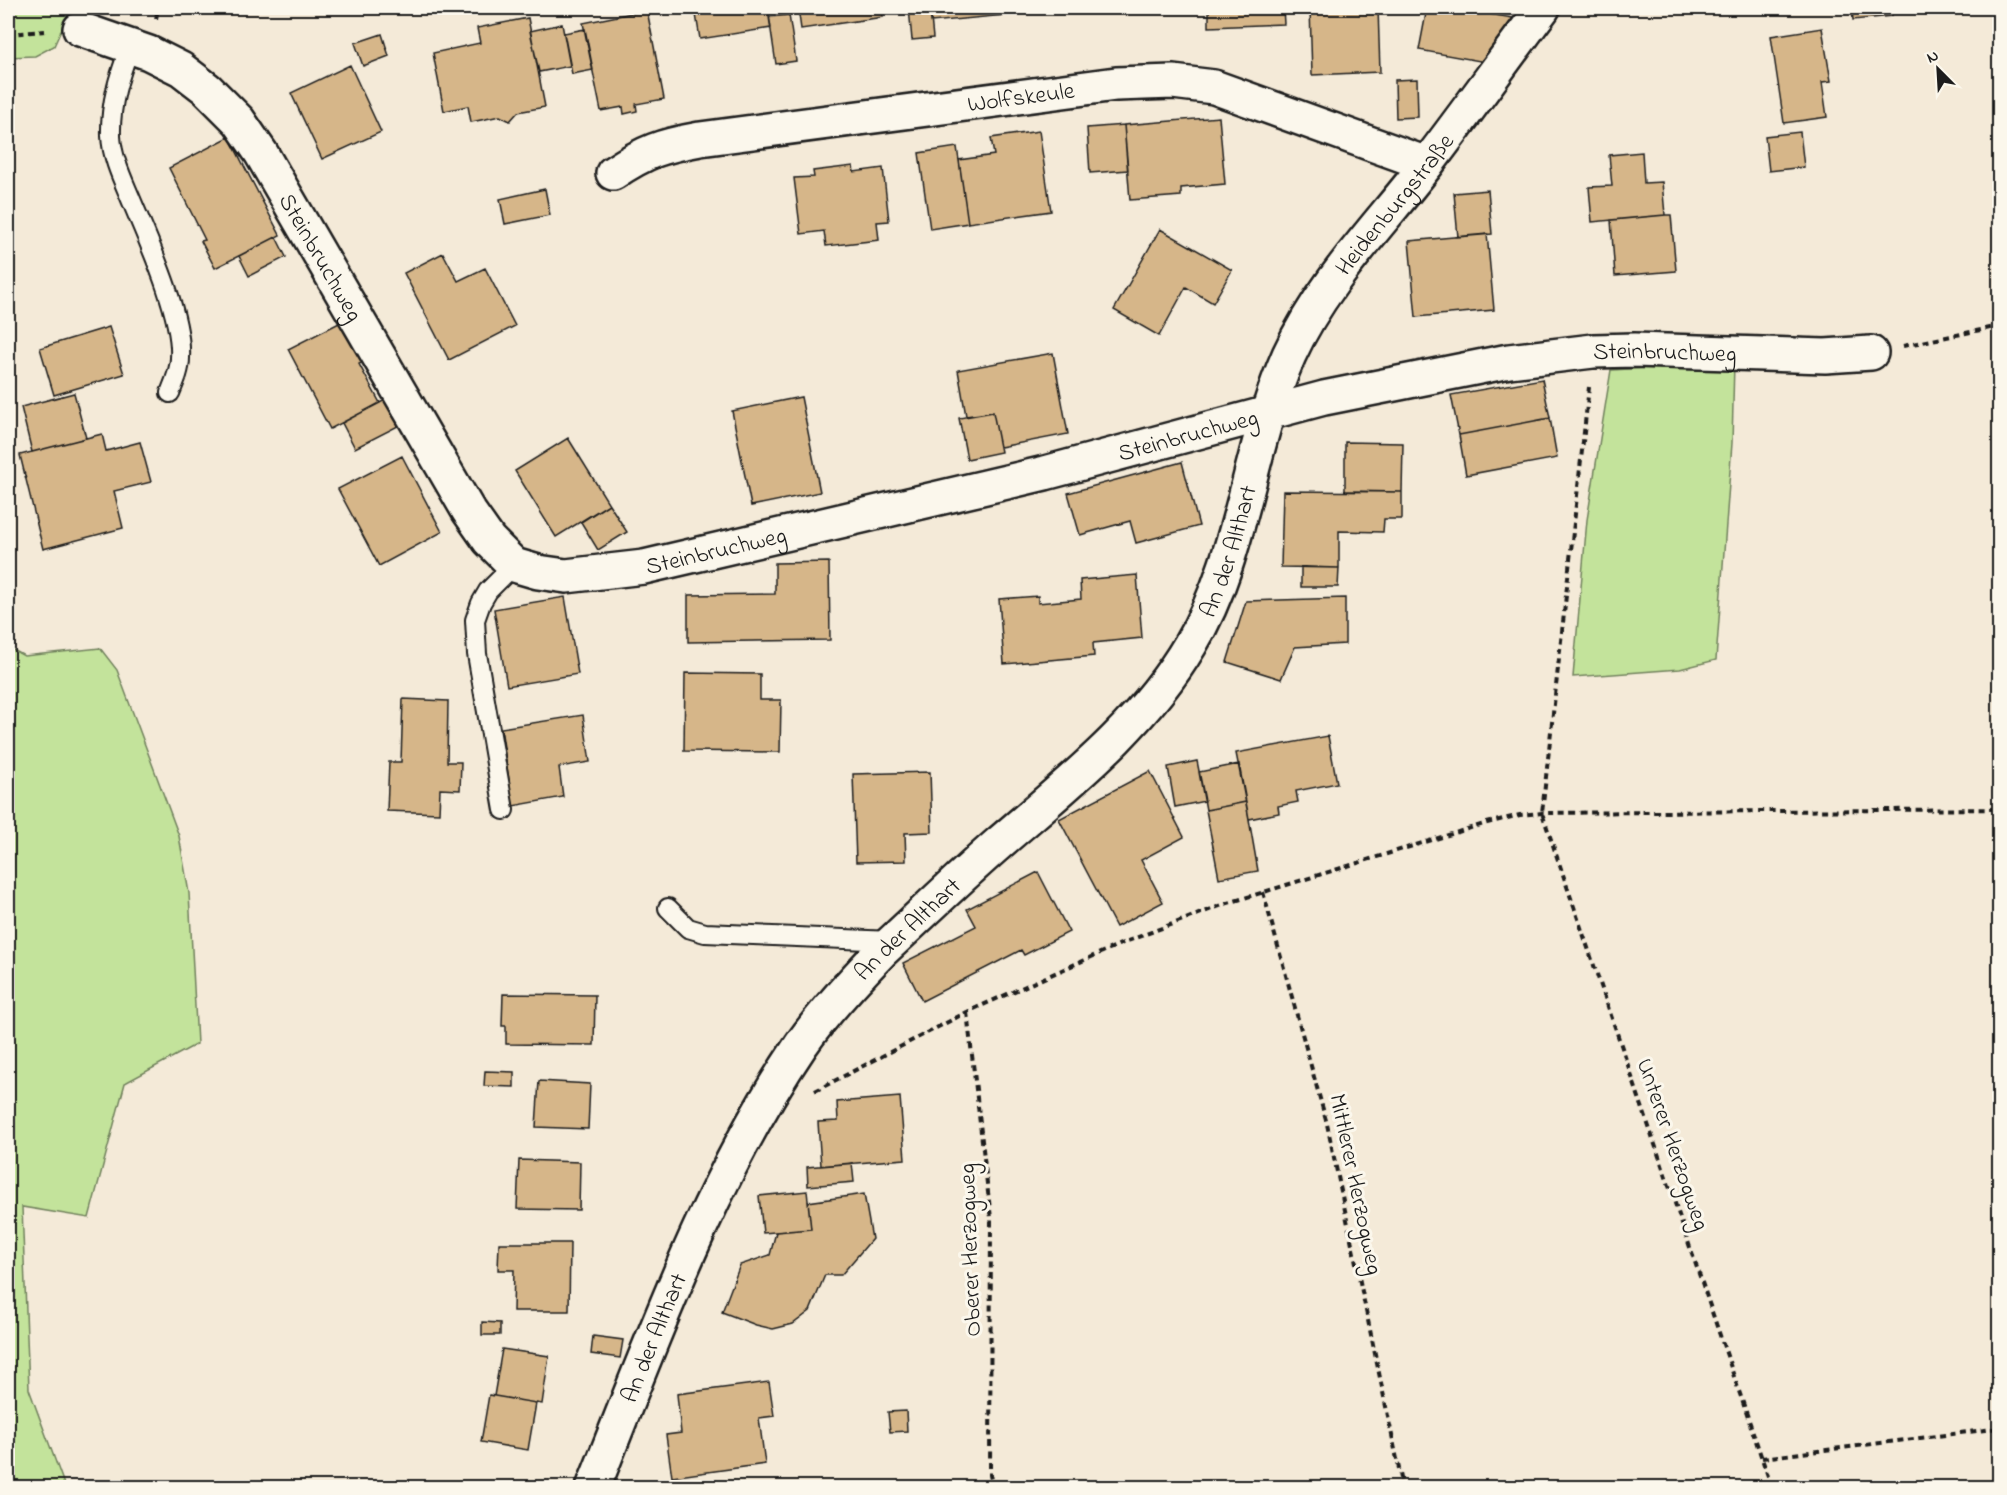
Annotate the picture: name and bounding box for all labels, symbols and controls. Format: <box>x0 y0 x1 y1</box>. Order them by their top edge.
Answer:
north arrow <box>1908 39 1968 99</box>
text: N <box>1923 44 1943 70</box>
street label: Wolfskeule <box>966 75 1077 123</box>
street label: Heidenburgstraße <box>1328 127 1464 284</box>
street label: Steinbruchweg <box>268 187 370 329</box>
street label: Steinbruchweg <box>1593 335 1737 373</box>
street label: Steinbruchweg <box>1115 401 1262 473</box>
street label: An der Althart <box>1192 482 1268 624</box>
street label: Steinbruchweg <box>643 519 790 586</box>
street label: An der Althart <box>847 870 970 990</box>
street label: Unterer Herzogweg <box>1626 1054 1718 1236</box>
street label: Mittlerer Herzogweg <box>1318 1091 1391 1278</box>
street label: Oberer Herzogweg <box>951 1163 992 1337</box>
street label: An der Althart <box>613 1268 698 1409</box>

